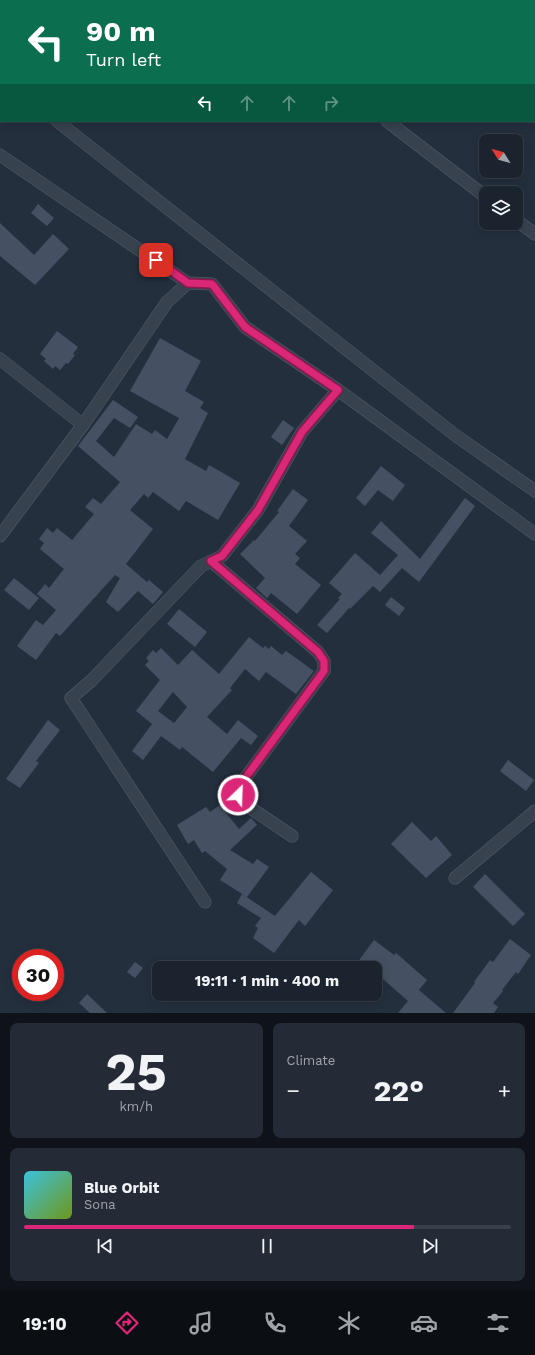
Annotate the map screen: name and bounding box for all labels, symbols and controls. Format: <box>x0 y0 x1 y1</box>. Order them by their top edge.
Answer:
text: 90 m <box>86 15 156 48</box>
icon: left <box>20 16 72 68</box>
text: Turn left <box>86 49 161 70</box>
icon: left <box>194 92 216 114</box>
icon: ahead <box>236 92 258 114</box>
icon: ahead <box>278 92 300 114</box>
icon: right <box>320 92 342 114</box>
north arrow <box>479 134 523 178</box>
map controls <box>479 134 523 230</box>
button: layers <box>479 186 523 230</box>
pin <box>139 243 173 277</box>
icon: arrive <box>145 249 167 271</box>
position arrow <box>217 774 259 816</box>
speed limit sign: 30 <box>12 949 64 1001</box>
text: 19:11 · 1 min · 400 m <box>195 972 339 990</box>
text: 25 <box>106 1042 167 1103</box>
text: Climate <box>287 1053 335 1068</box>
text: 22° <box>373 1073 424 1108</box>
text: − <box>287 1078 300 1103</box>
text: + <box>498 1078 511 1103</box>
text: km/h <box>120 1099 153 1114</box>
text: Blue Orbit <box>84 1179 159 1197</box>
text: Sona <box>84 1197 116 1212</box>
icon: previous <box>94 1235 116 1257</box>
icon: pause <box>256 1235 278 1257</box>
icon: next <box>419 1235 441 1257</box>
icon: directions <box>113 1309 141 1337</box>
icon: music <box>187 1309 215 1337</box>
icon: phone <box>261 1309 289 1337</box>
icon: climate <box>335 1309 363 1337</box>
icon: car <box>410 1309 438 1337</box>
icon: filters <box>484 1309 512 1337</box>
text: 19:10 <box>23 1313 67 1334</box>

